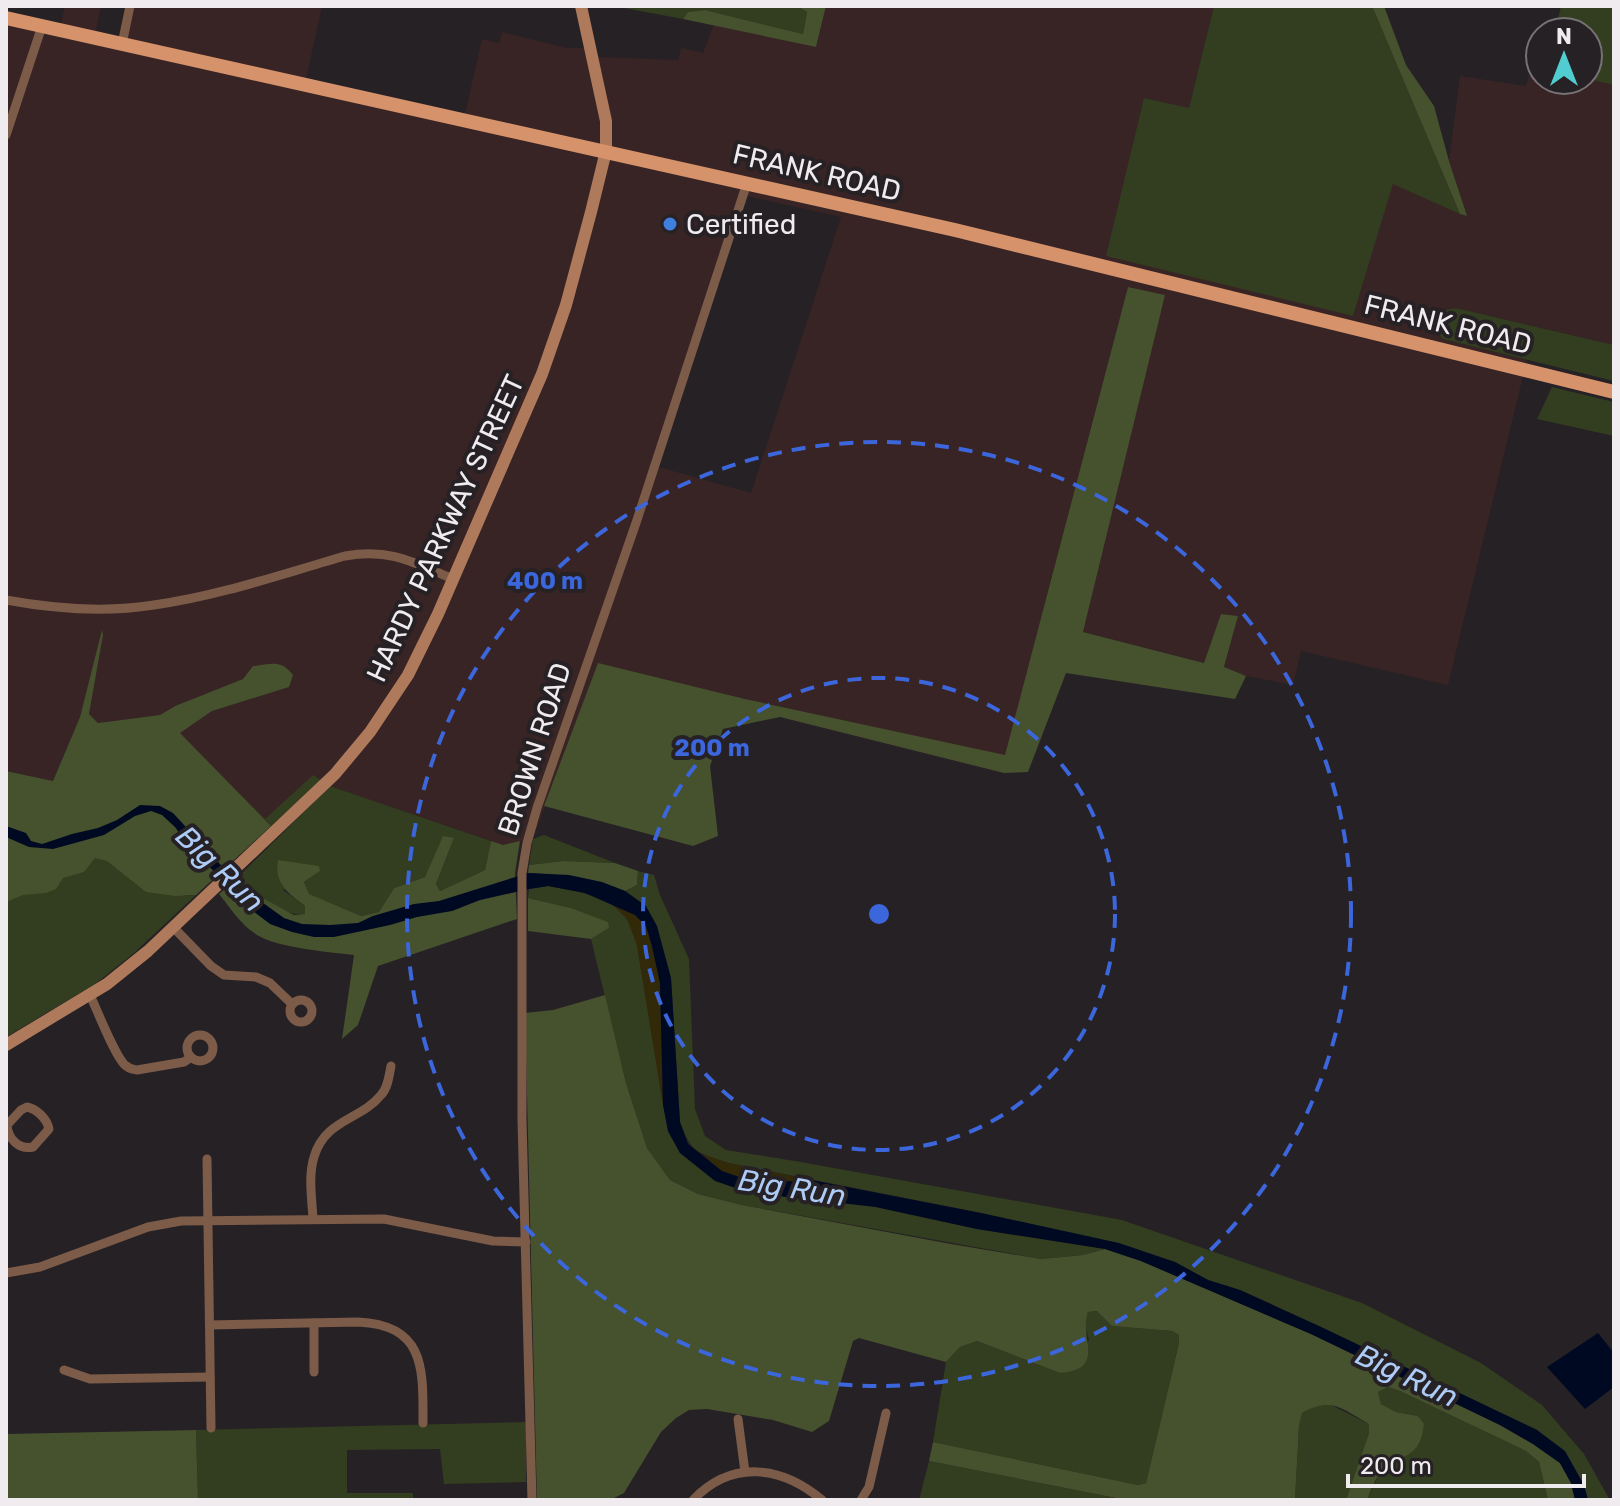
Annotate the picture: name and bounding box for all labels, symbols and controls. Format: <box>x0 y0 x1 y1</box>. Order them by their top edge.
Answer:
north arrow <box>1524 16 1604 96</box>
text: N <box>1556 23 1572 50</box>
street label: FRANK ROAD <box>730 137 904 208</box>
place label: Certified <box>686 208 796 241</box>
marker: Certified <box>661 215 679 233</box>
street label: FRANK ROAD <box>1361 288 1535 361</box>
street label: HARDY PARKWAY STREET <box>360 369 531 687</box>
text: 400 m <box>507 567 583 595</box>
street label: BROWN ROAD <box>491 659 578 840</box>
text: 200 m <box>674 734 750 762</box>
water label: Big Run <box>168 818 272 920</box>
centre of rings <box>865 900 893 928</box>
water label: Big Run <box>736 1162 848 1214</box>
water label: Big Run <box>1350 1337 1464 1415</box>
scale bar <box>1348 1438 1584 1488</box>
text: 200 m <box>1360 1452 1432 1480</box>

